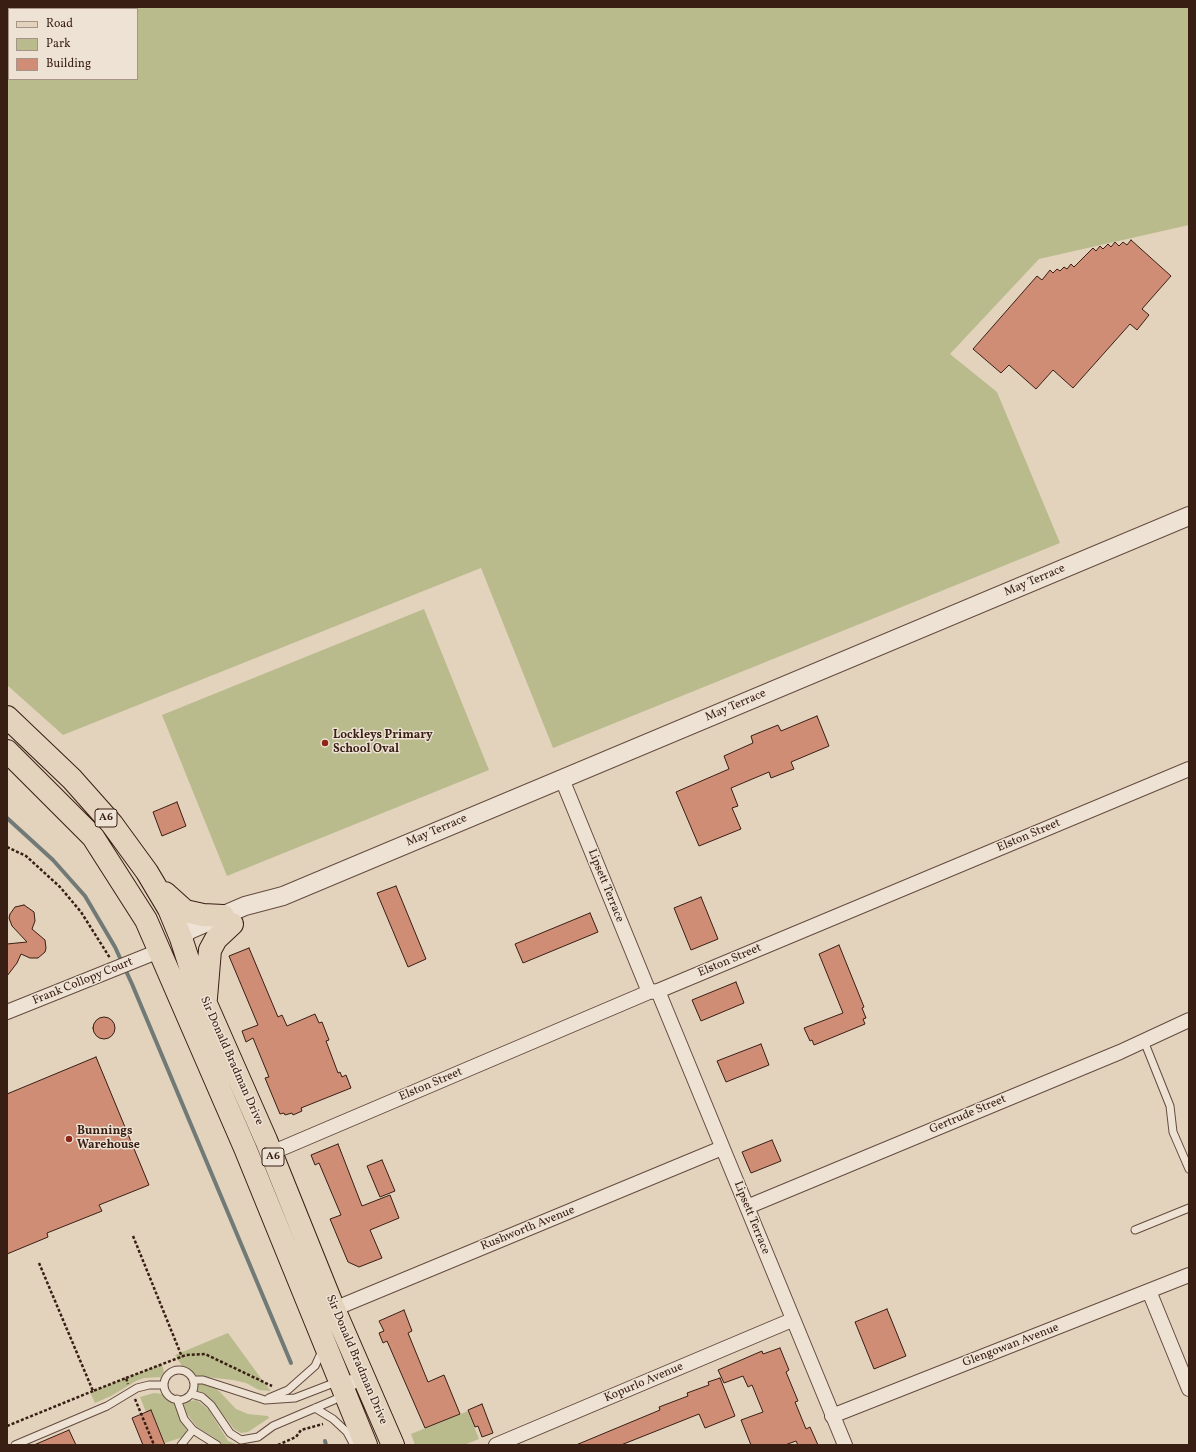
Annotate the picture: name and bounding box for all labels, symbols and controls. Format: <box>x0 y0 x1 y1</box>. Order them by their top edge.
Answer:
legend <box>8 8 138 80</box>
text: Road <box>46 16 73 32</box>
text: Park <box>46 36 71 52</box>
text: Building <box>46 56 91 72</box>
street label: May Terrace <box>1002 562 1068 600</box>
street label: May Terrace <box>703 687 769 725</box>
place label: Lockleys Primary School Oval <box>333 729 433 757</box>
marker: Lockleys Primary School Oval <box>320 738 330 748</box>
road number: A6 <box>95 809 117 827</box>
street label: May Terrace <box>404 812 470 850</box>
street label: Elston Street <box>995 816 1063 856</box>
street label: Lipsett Terrace <box>584 847 626 925</box>
street label: Elston Street <box>696 941 764 981</box>
street label: Frank Collopy Court <box>31 955 135 1009</box>
street label: Sir Donald Bradman Drive <box>196 994 266 1128</box>
street label: Elston Street <box>397 1065 465 1105</box>
street label: Gertrude Street <box>928 1092 1008 1138</box>
place label: Bunnings Warehouse <box>77 1125 140 1153</box>
marker: Bunnings Warehouse <box>64 1134 74 1144</box>
road number: A6 <box>262 1148 284 1166</box>
street label: Lipsett Terrace <box>730 1179 772 1257</box>
street label: Rushworth Avenue <box>479 1204 577 1254</box>
street label: Sir Donald Bradman Drive <box>322 1293 390 1427</box>
street label: Glengowan Avenue <box>961 1321 1061 1371</box>
street label: Kopurlo Avenue <box>602 1360 686 1406</box>

